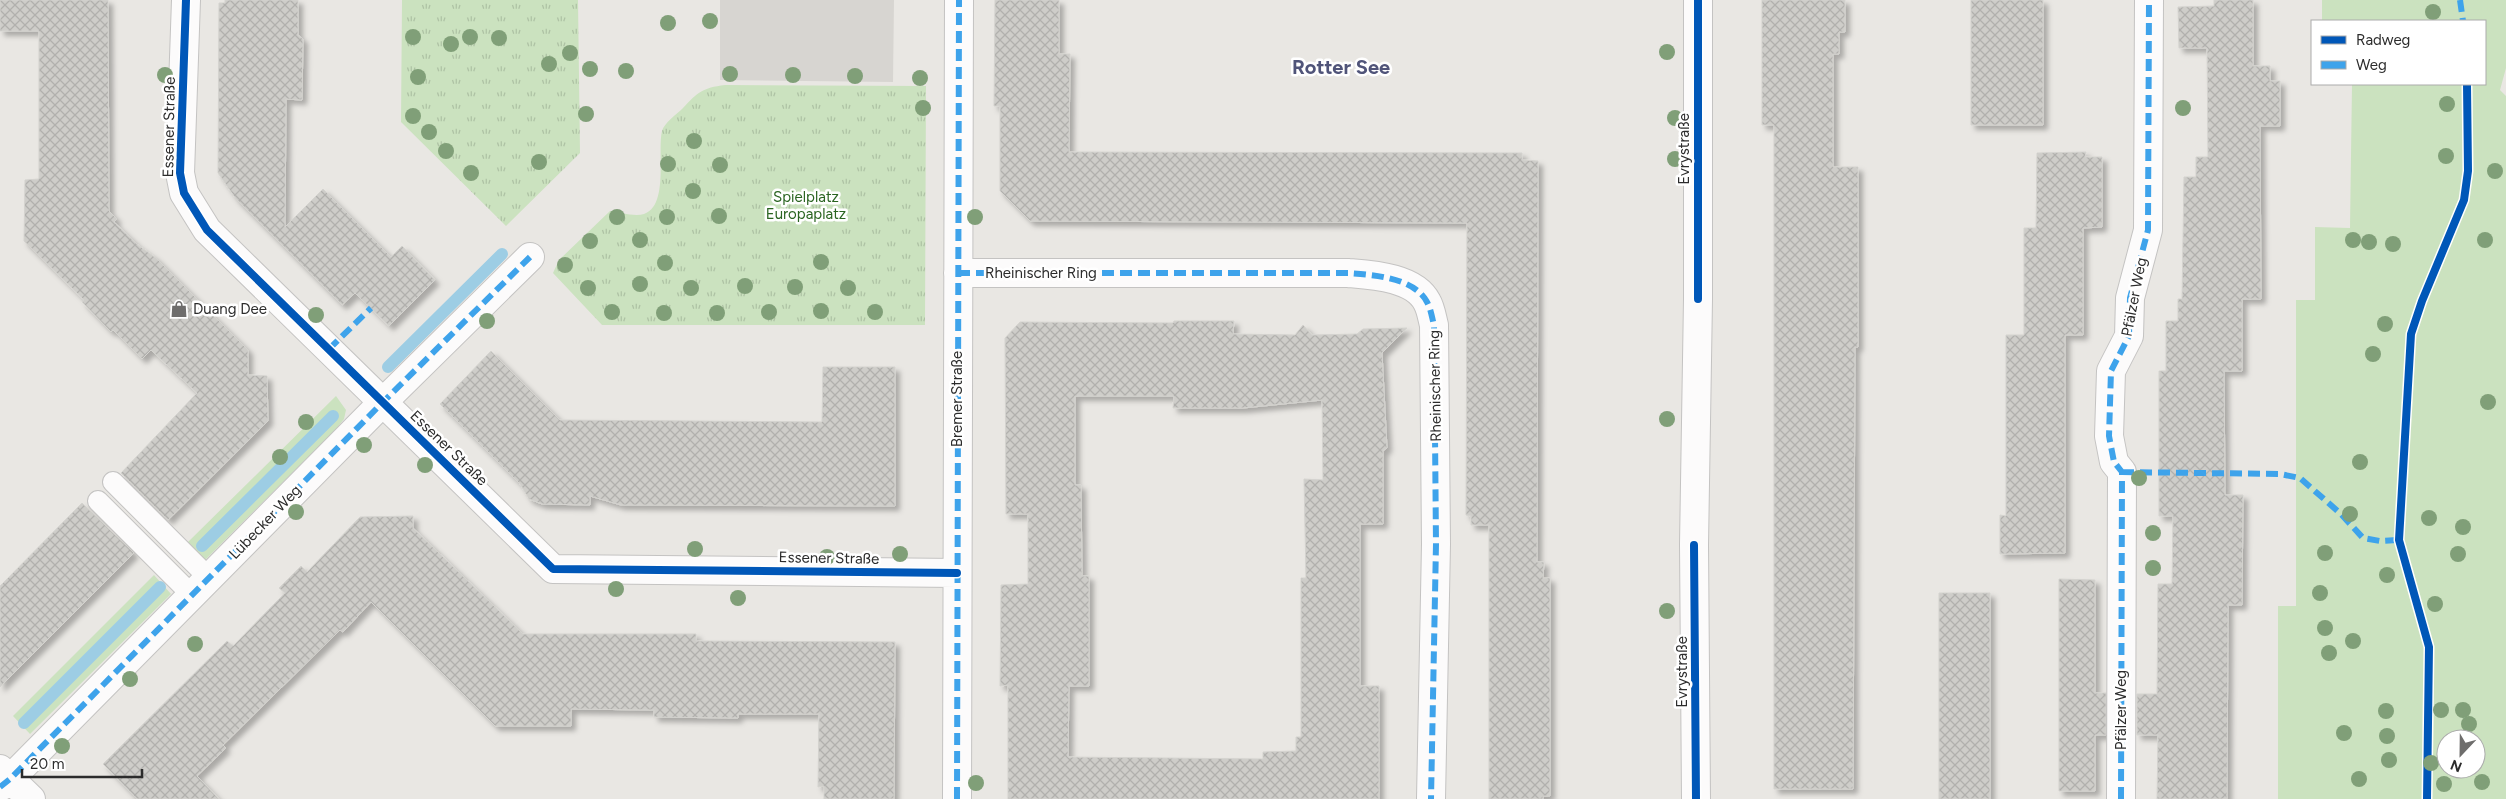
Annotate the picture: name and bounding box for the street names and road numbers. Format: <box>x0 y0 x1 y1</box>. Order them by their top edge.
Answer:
street label: Essener Straße <box>159 77 179 177</box>
street label: Evrystraße <box>1675 113 1693 185</box>
street label: Pfälzer Weg <box>2118 256 2150 338</box>
street label: Rheinischer Ring <box>985 264 1097 282</box>
street label: Rheinischer Ring <box>1425 330 1445 442</box>
street label: Bremer Straße <box>948 351 966 447</box>
street label: Essener Straße <box>407 407 491 489</box>
street label: Lübecker Weg <box>225 481 305 563</box>
street label: Essener Straße <box>779 548 879 568</box>
street label: Evrystraße <box>1673 636 1691 708</box>
street label: Pfälzer Weg <box>2112 670 2130 750</box>

